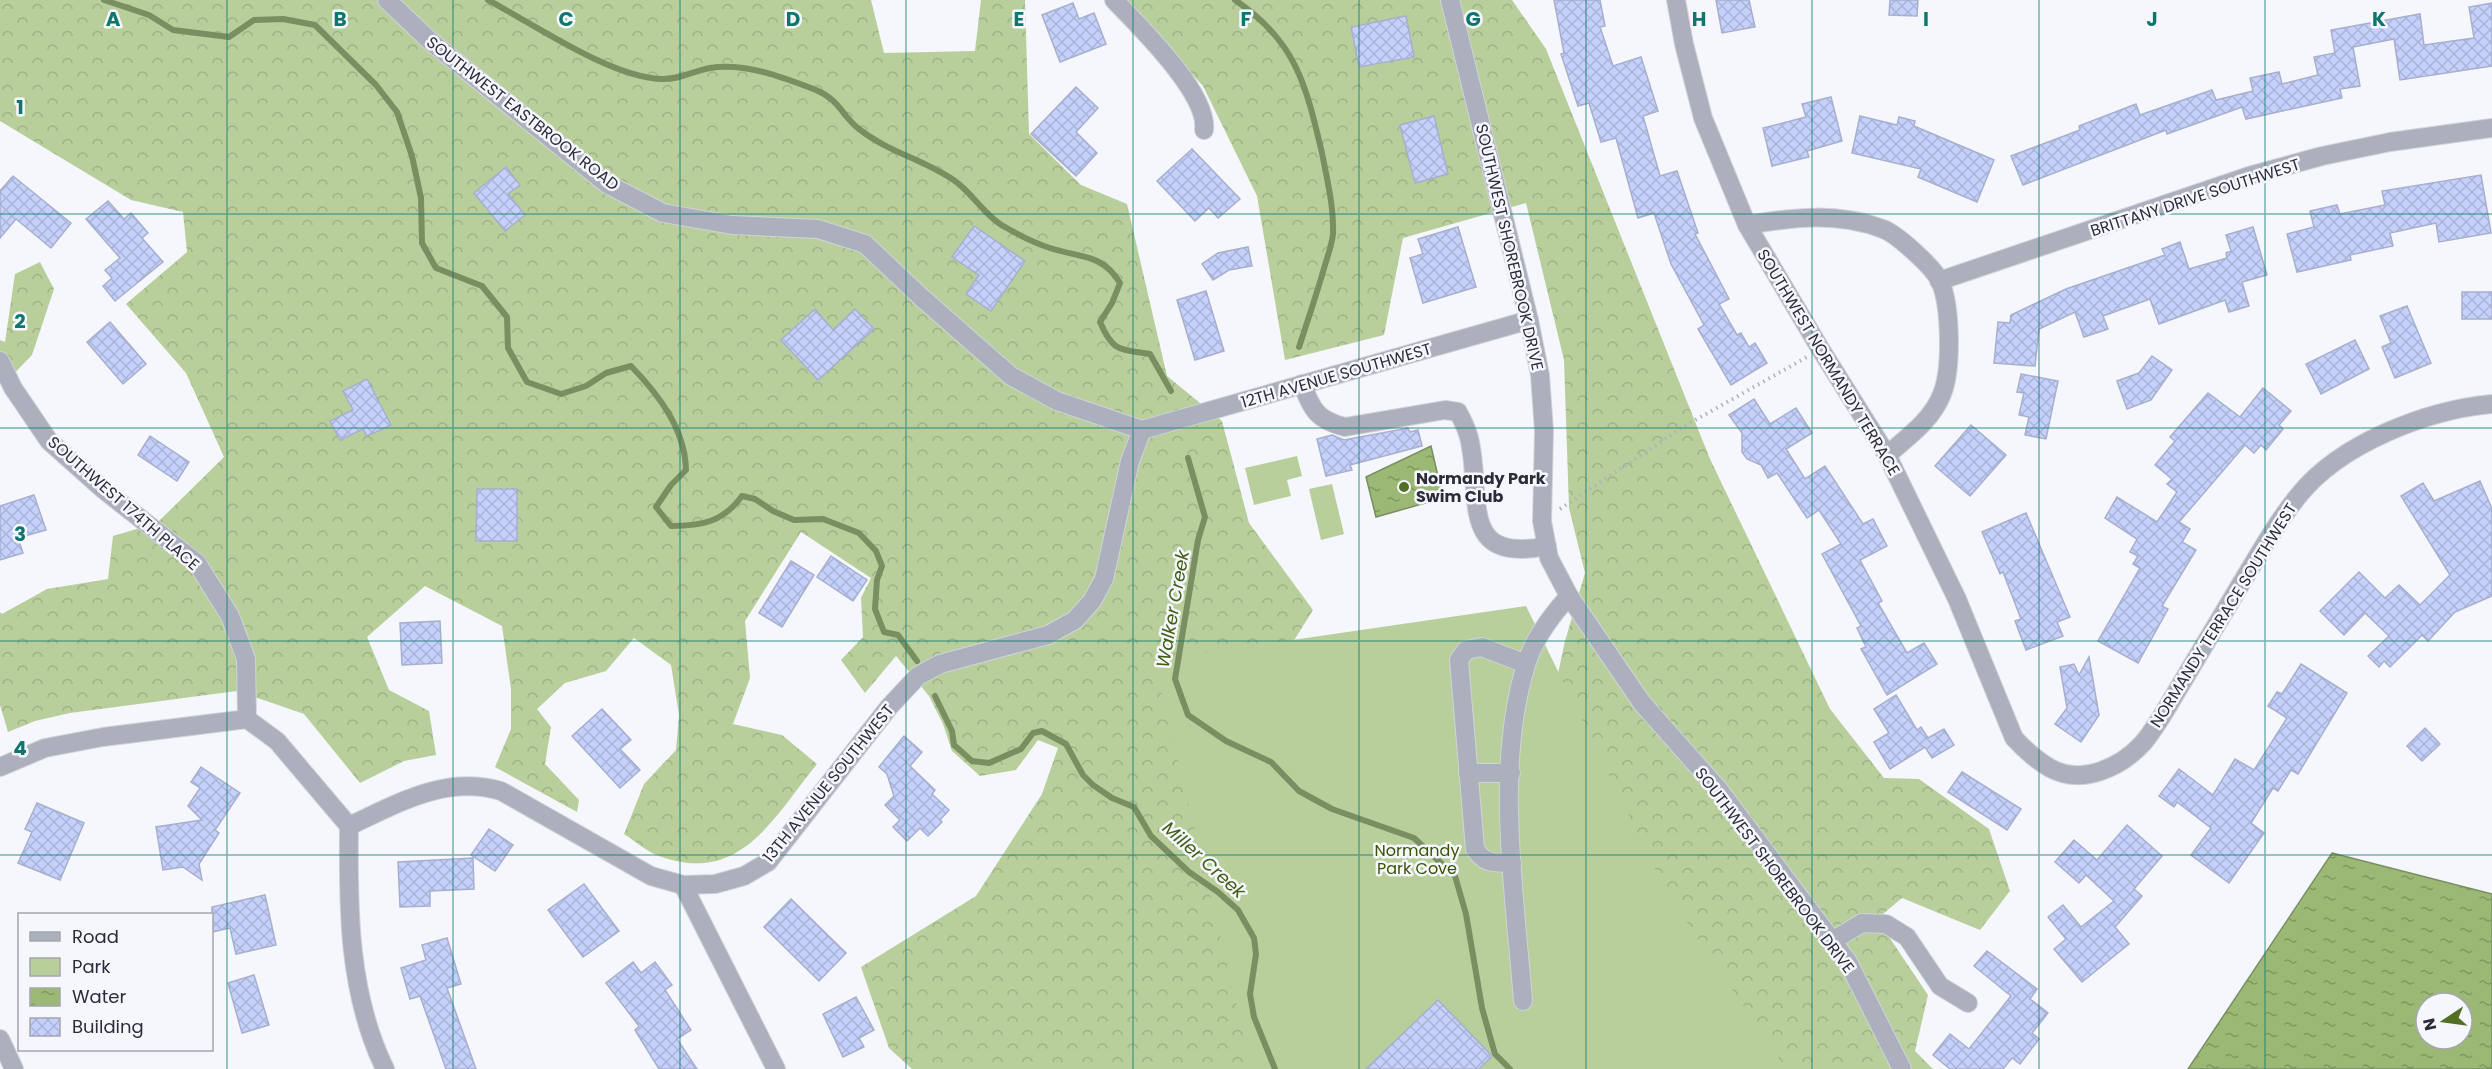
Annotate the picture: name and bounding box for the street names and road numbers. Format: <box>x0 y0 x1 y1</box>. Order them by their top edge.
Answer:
street label: SOUTHWEST EASTBROOK ROAD <box>422 31 624 196</box>
street label: SOUTHWEST SHOREBROOK DRIVE <box>1470 122 1549 373</box>
street label: BRITTANY DRIVE SOUTHWEST <box>2087 153 2303 242</box>
street label: SOUTHWEST NORMANDY TERRACE <box>1752 245 1906 480</box>
street label: 12TH AVENUE SOUTHWEST <box>1238 337 1434 414</box>
street label: SOUTHWEST 174TH PLACE <box>43 431 204 576</box>
street label: NORMANDY TERRACE SOUTHWEST <box>2145 498 2302 732</box>
street label: 13TH AVENUE SOUTHWEST <box>757 699 900 867</box>
street label: SOUTHWEST SHOREBROOK DRIVE <box>1690 763 1860 978</box>

